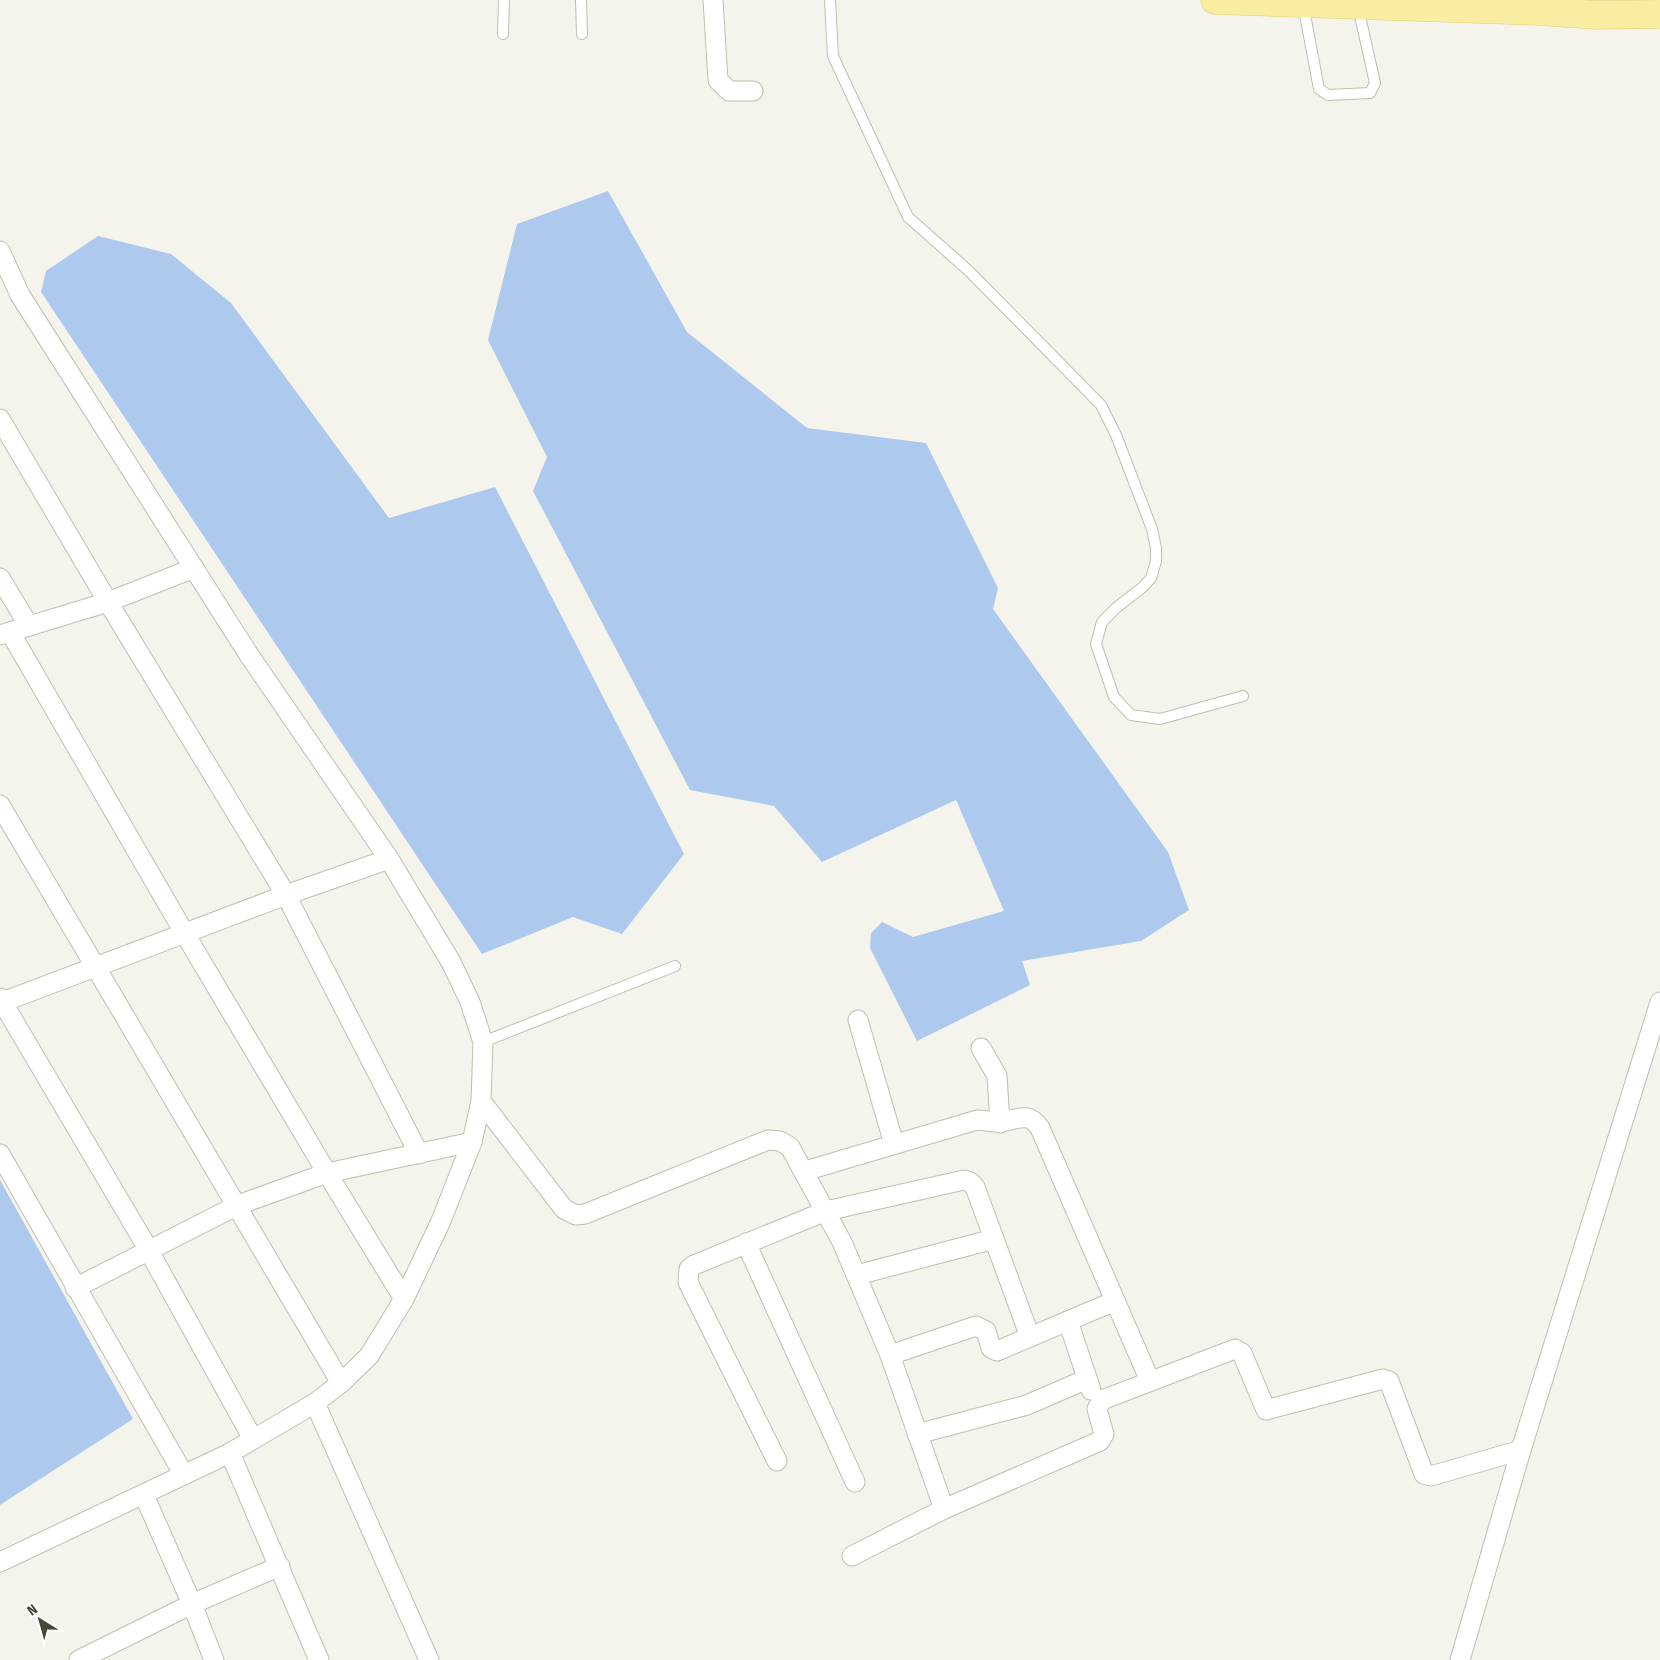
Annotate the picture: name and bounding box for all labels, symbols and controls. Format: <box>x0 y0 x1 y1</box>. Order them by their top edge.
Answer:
north arrow <box>15 1595 65 1645</box>
text: N <box>24 1601 41 1619</box>

